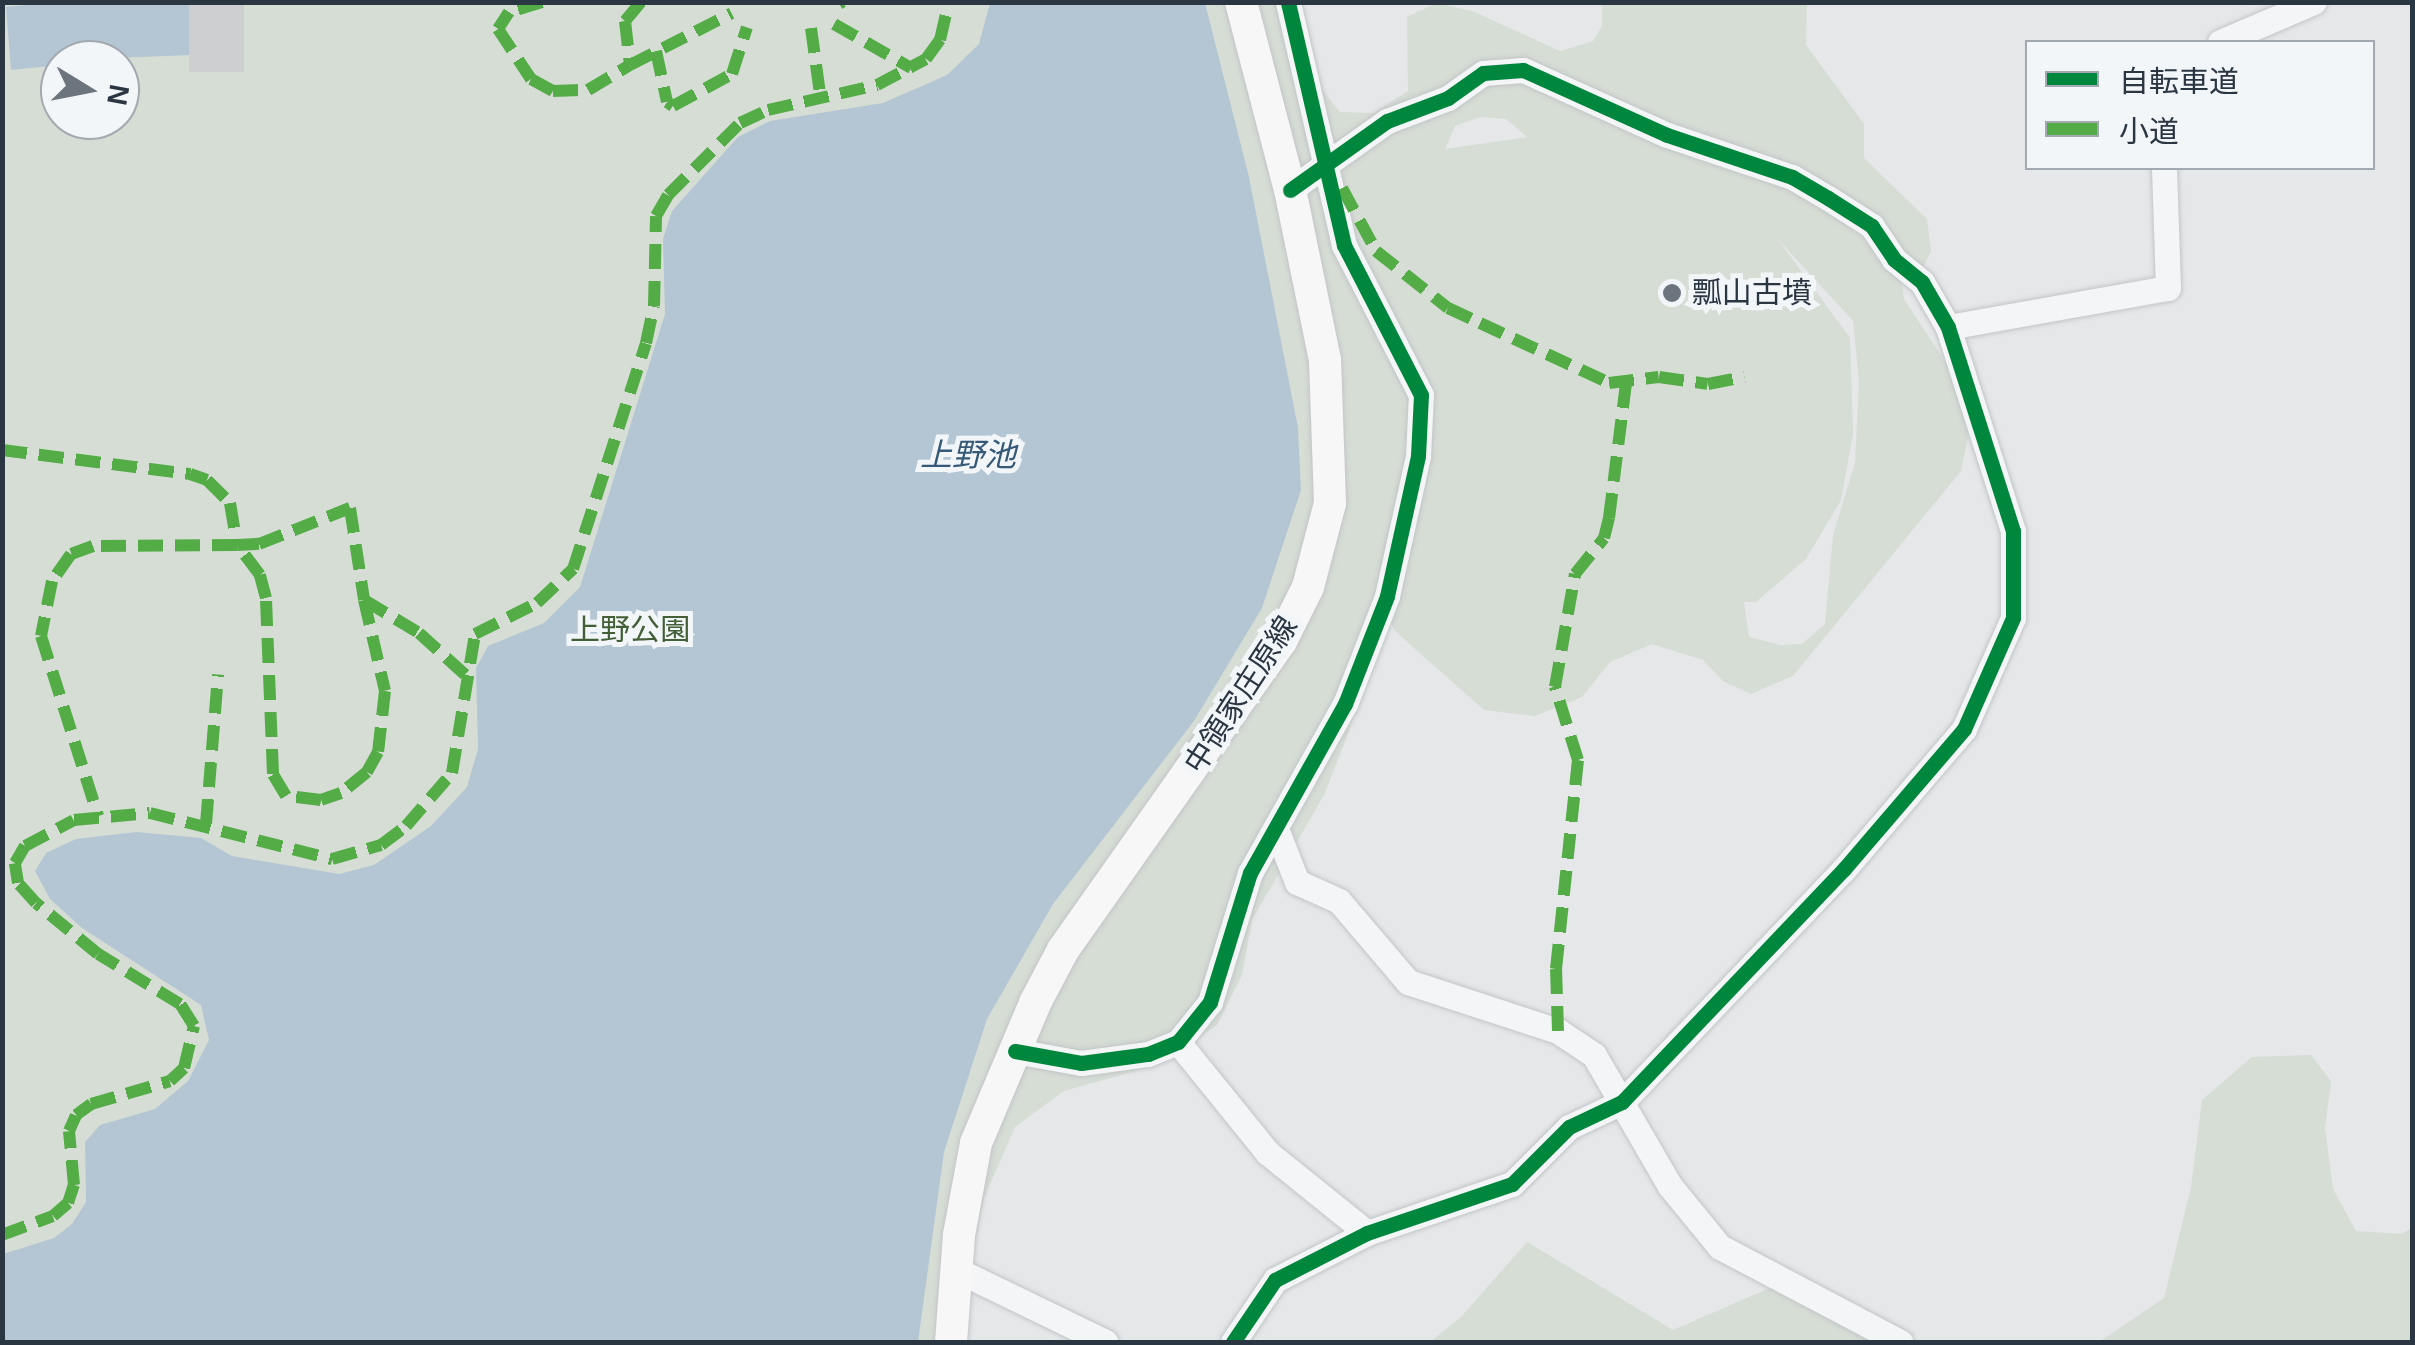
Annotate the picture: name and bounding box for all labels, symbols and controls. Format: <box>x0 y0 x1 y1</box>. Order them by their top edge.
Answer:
north arrow <box>40 40 140 140</box>
legend <box>2025 40 2375 170</box>
text: 自転車道 <box>2119 65 2239 98</box>
text: N <box>101 82 135 108</box>
text: 小道 <box>2119 115 2179 148</box>
place label: 瓢山古墳 <box>1692 275 1812 311</box>
marker: 瓢山古墳 <box>1661 282 1683 304</box>
water label: 上野池 <box>920 436 1016 474</box>
street label: 中領家庄原線 <box>1177 610 1305 780</box>
park label: 上野公園 <box>570 612 690 648</box>

